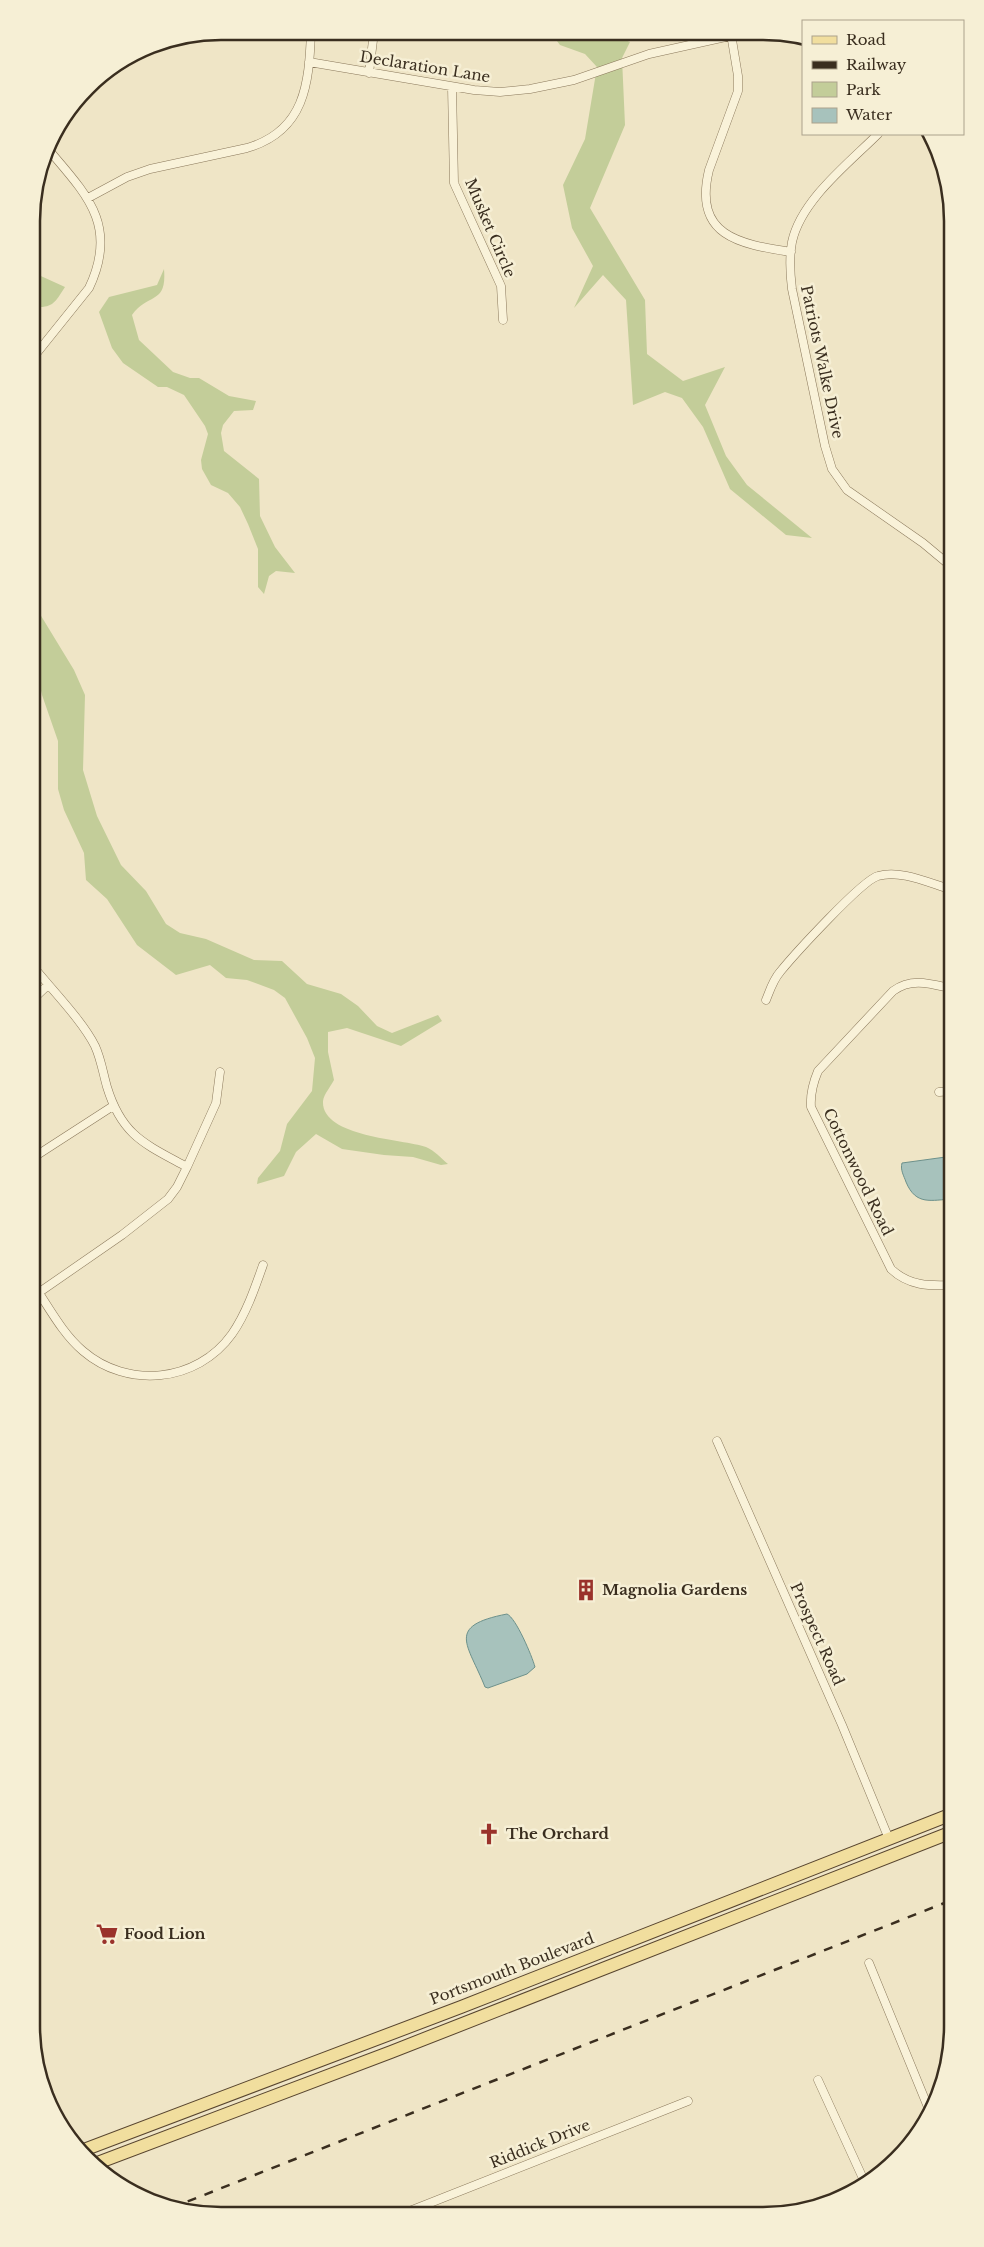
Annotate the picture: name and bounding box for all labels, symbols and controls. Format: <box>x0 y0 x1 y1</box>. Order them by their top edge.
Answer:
legend <box>802 20 964 135</box>
text: Road <box>846 30 886 49</box>
street label: Declaration Lane <box>358 47 492 86</box>
text: Railway <box>846 55 907 74</box>
text: Park <box>846 80 882 99</box>
text: Water <box>845 105 893 124</box>
street label: Musket Circle <box>461 175 520 280</box>
street label: Patriots Walke Drive <box>797 283 848 440</box>
street label: Cottonwood Road <box>819 1105 898 1239</box>
building icon: Magnolia Gardens <box>573 1577 599 1603</box>
street label: Prospect Road <box>786 1579 849 1688</box>
place label: Magnolia Gardens <box>602 1580 747 1599</box>
church icon: The Orchard <box>476 1821 502 1847</box>
place label: The Orchard <box>506 1824 610 1843</box>
supermarket icon: Food Lion <box>94 1921 120 1947</box>
place label: Food Lion <box>124 1924 206 1943</box>
street label: Portsmouth Boulevard <box>427 1928 597 2009</box>
street label: Riddick Drive <box>487 2115 593 2172</box>

